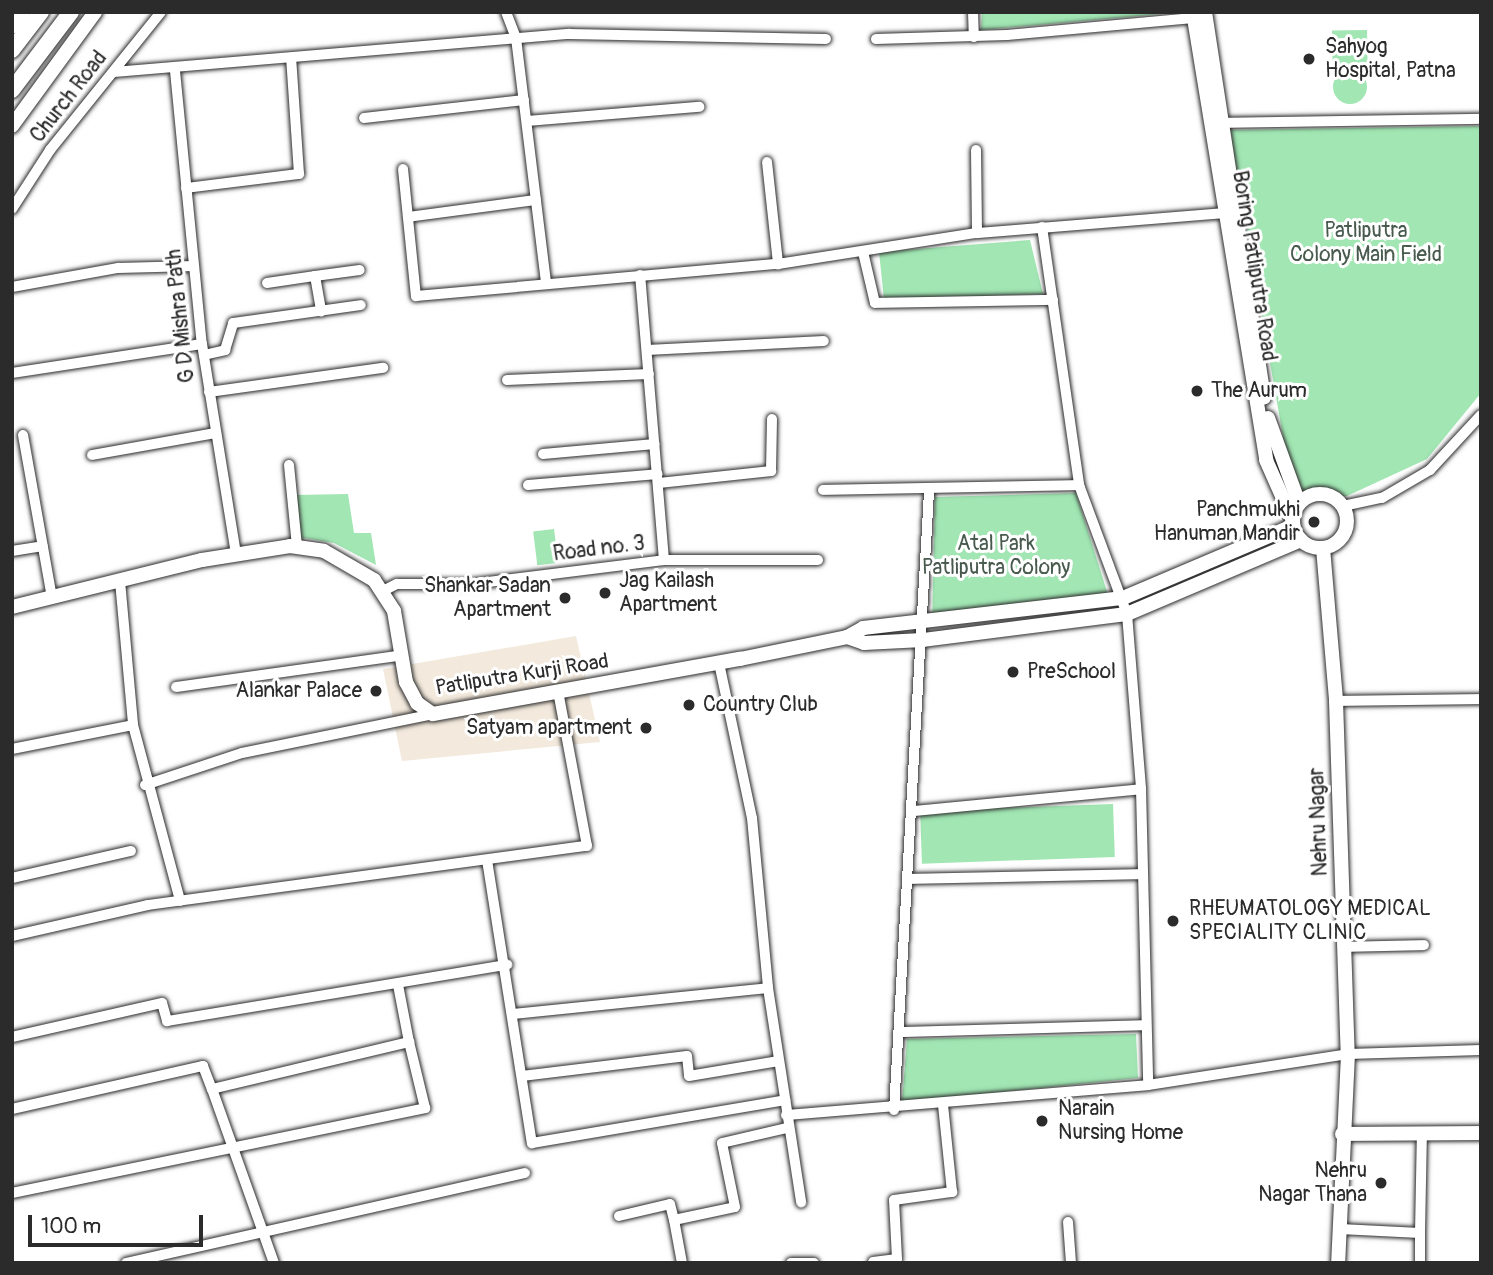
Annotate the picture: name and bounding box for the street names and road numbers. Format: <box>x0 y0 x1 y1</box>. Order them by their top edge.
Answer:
street label: Church Road <box>25 46 113 148</box>
street label: Boring Patliputra Road <box>1226 169 1282 363</box>
street label: G D Mishra Path <box>161 248 201 384</box>
street label: Road no. 3 <box>552 531 646 567</box>
street label: Patliputra Kurji Road <box>434 649 610 701</box>
street label: Nehru Nagar <box>1305 767 1333 877</box>

